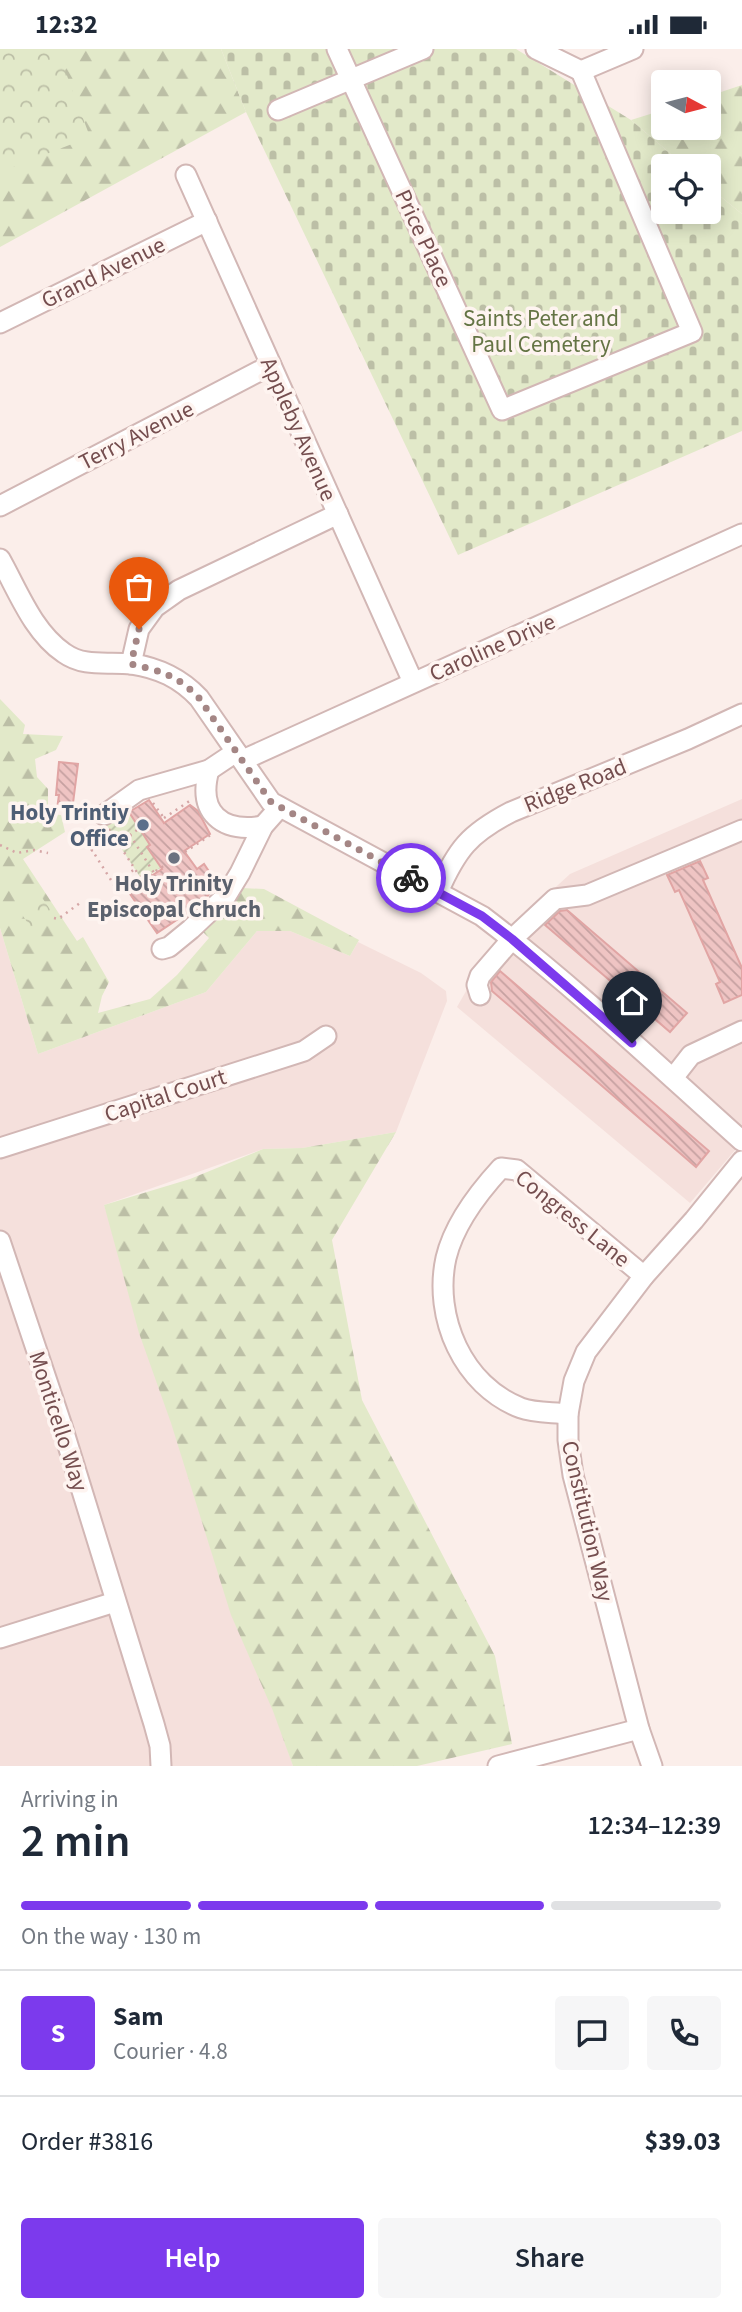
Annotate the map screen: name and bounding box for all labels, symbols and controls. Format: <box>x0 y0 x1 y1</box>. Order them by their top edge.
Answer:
text: 12:32 <box>35 6 98 43</box>
north arrow <box>651 70 721 140</box>
map controls <box>651 70 721 224</box>
button: locate <box>651 154 721 224</box>
street label: Price Place <box>386 184 461 293</box>
street label: Grand Avenue <box>36 228 171 317</box>
park label: Saints Peter and Paul Cemetery <box>463 302 619 361</box>
street label: Appleby Avenue <box>252 352 345 506</box>
street label: Terry Avenue <box>73 392 199 479</box>
pin <box>109 557 169 629</box>
icon: bag <box>120 568 158 606</box>
street label: Caroline Drive <box>424 605 561 690</box>
street label: Ridge Road <box>519 750 632 821</box>
place label: Holy Trintiy Office <box>10 796 129 855</box>
marker: Holy Trintiy Office <box>135 817 151 833</box>
courier <box>376 843 446 913</box>
marker: Holy Trinity Episcopal Chruch <box>166 850 182 866</box>
icon: bike <box>392 859 430 897</box>
place label: Holy Trinity Episcopal Chruch <box>87 867 261 926</box>
pin <box>602 971 662 1043</box>
icon: home <box>613 982 651 1020</box>
street label: Capital Court <box>100 1060 231 1131</box>
street label: Congress Lane <box>508 1162 637 1275</box>
street label: Monticello Way <box>20 1347 97 1496</box>
street label: Constitution Way <box>553 1437 622 1605</box>
text: Arriving in <box>21 1783 119 1816</box>
text: 12:34–12:39 <box>588 1807 721 1844</box>
text: 2 min <box>21 1809 130 1874</box>
text: On the way · 130 m <box>21 1920 201 1953</box>
button: chat <box>555 1996 629 2070</box>
button: phone <box>647 1996 721 2070</box>
text: Sam <box>113 1998 163 2035</box>
text: S <box>51 2015 65 2052</box>
text: Courier · 4.8 <box>113 2035 228 2068</box>
text: Order #3816 <box>21 2123 153 2160</box>
text: $39.03 <box>645 2123 721 2160</box>
button: Help <box>21 2218 364 2298</box>
button: Share <box>378 2218 721 2298</box>

